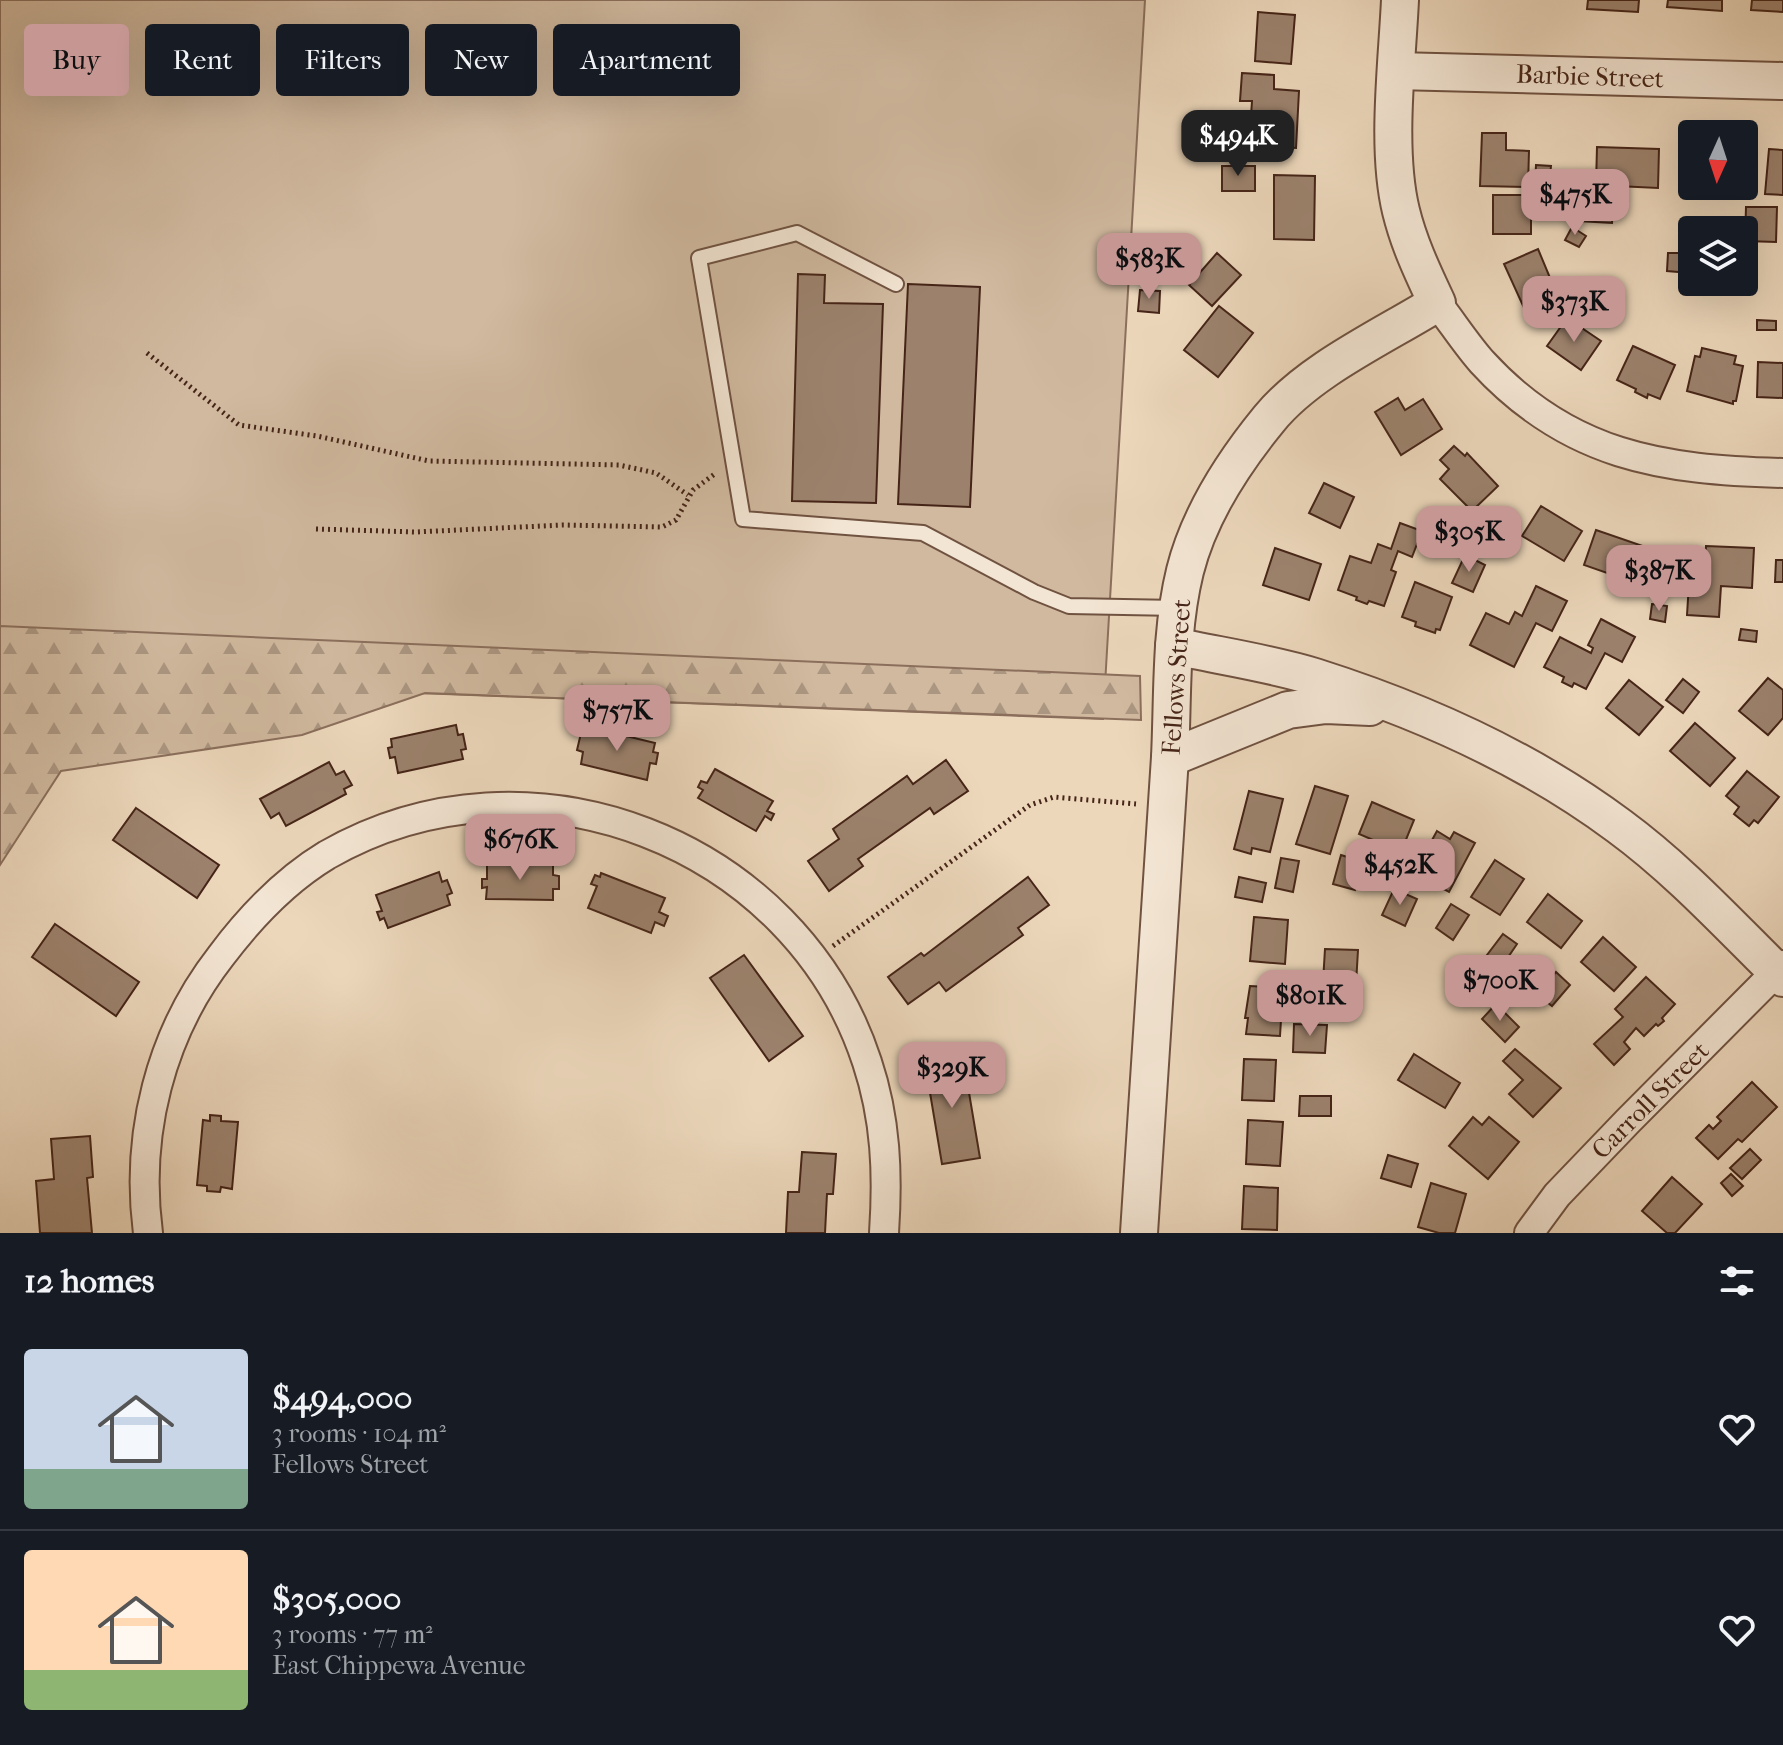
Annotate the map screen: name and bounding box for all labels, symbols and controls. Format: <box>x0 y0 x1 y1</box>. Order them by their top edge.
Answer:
chip: Buy <box>24 24 129 96</box>
chip: Rent <box>145 24 260 96</box>
chip: Filters <box>276 24 409 96</box>
chip: New <box>425 24 537 96</box>
chip: Apartment <box>553 24 740 96</box>
street label: Barbie Street <box>1515 58 1665 95</box>
pin: $494K <box>1182 110 1294 178</box>
text: $494K <box>1199 120 1277 151</box>
north arrow <box>1678 120 1758 200</box>
map controls <box>1678 120 1758 296</box>
pin: $475K <box>1519 169 1631 237</box>
text: $475K <box>1539 179 1611 210</box>
button: layers <box>1678 216 1758 296</box>
pin: $583K <box>1093 233 1205 301</box>
text: $583K <box>1115 243 1183 274</box>
pin: $373K <box>1518 276 1630 344</box>
text: $373K <box>1540 286 1608 317</box>
pin: $305K <box>1413 506 1525 574</box>
text: $305K <box>1434 516 1504 547</box>
pin: $387K <box>1603 545 1715 613</box>
text: $387K <box>1624 555 1694 586</box>
street label: Fellows Street <box>1156 597 1197 756</box>
pin: $757K <box>561 685 673 753</box>
text: $757K <box>582 695 652 726</box>
pin: $676K <box>464 814 576 882</box>
text: $676K <box>483 824 557 855</box>
pin: $452K <box>1344 839 1456 907</box>
text: $452K <box>1364 849 1436 880</box>
pin: $700K <box>1444 955 1556 1023</box>
text: $700K <box>1463 965 1537 996</box>
pin: $801K <box>1254 970 1366 1038</box>
text: $801K <box>1275 980 1345 1011</box>
street label: Carroll Street <box>1585 1035 1716 1165</box>
pin: $329K <box>896 1042 1008 1110</box>
text: $329K <box>917 1052 987 1083</box>
icon: filters <box>1715 1259 1759 1303</box>
text: 12 homes <box>24 1261 154 1301</box>
text: $494,000 <box>272 1378 413 1418</box>
icon: home <box>88 1381 184 1477</box>
icon: heart <box>1715 1407 1759 1451</box>
text: 3 rooms · 104 m² <box>272 1418 446 1449</box>
text: Fellows Street <box>272 1449 429 1480</box>
text: $305,000 <box>272 1579 401 1619</box>
icon: home <box>88 1582 184 1678</box>
icon: heart <box>1715 1608 1759 1652</box>
text: 3 rooms · 77 m² <box>272 1619 433 1650</box>
text: East Chippewa Avenue <box>272 1650 526 1681</box>

